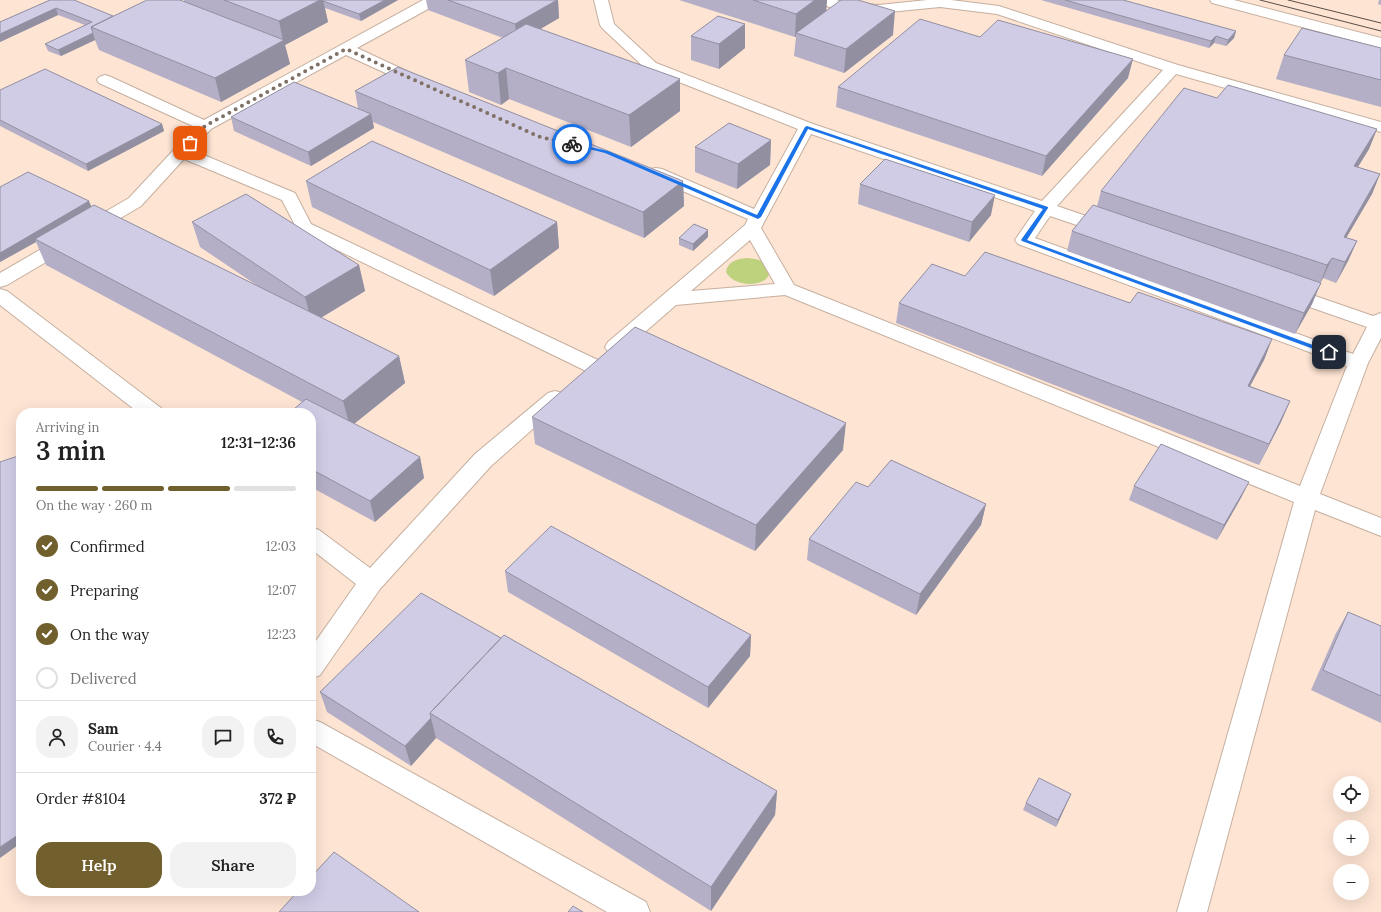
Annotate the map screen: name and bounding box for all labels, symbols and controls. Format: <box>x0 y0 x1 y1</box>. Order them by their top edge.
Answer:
courier <box>552 124 592 164</box>
pin <box>173 126 207 160</box>
icon: bag <box>179 132 201 154</box>
icon: bike <box>561 133 583 155</box>
pin <box>1312 335 1346 369</box>
icon: home <box>1318 341 1340 363</box>
text: Arriving in <box>36 419 99 436</box>
text: 12:31–12:36 <box>221 433 296 452</box>
text: 3 min <box>36 434 106 467</box>
text: On the way · 260 m <box>36 497 152 514</box>
icon: check <box>36 535 58 557</box>
text: Confirmed <box>70 537 145 556</box>
text: 12:03 <box>266 538 296 555</box>
icon: check <box>36 579 58 601</box>
text: Preparing <box>70 581 138 600</box>
text: 12:07 <box>267 582 296 599</box>
icon: check <box>36 623 58 645</box>
text: On the way <box>70 625 149 644</box>
text: 12:23 <box>267 626 296 643</box>
text: Delivered <box>70 669 137 688</box>
button: person <box>36 716 78 758</box>
button: chat <box>202 716 244 758</box>
button: phone <box>254 716 296 758</box>
text: Sam <box>88 719 119 738</box>
text: Courier · 4.4 <box>88 738 162 755</box>
map controls <box>1333 776 1369 900</box>
button: locate <box>1333 776 1369 812</box>
text: Order #8104 <box>36 789 126 808</box>
text: 372 ₽ <box>259 789 296 808</box>
button: + <box>1333 820 1369 856</box>
button: Help <box>36 842 162 888</box>
button: Share <box>170 842 296 888</box>
button: − <box>1333 864 1369 900</box>

